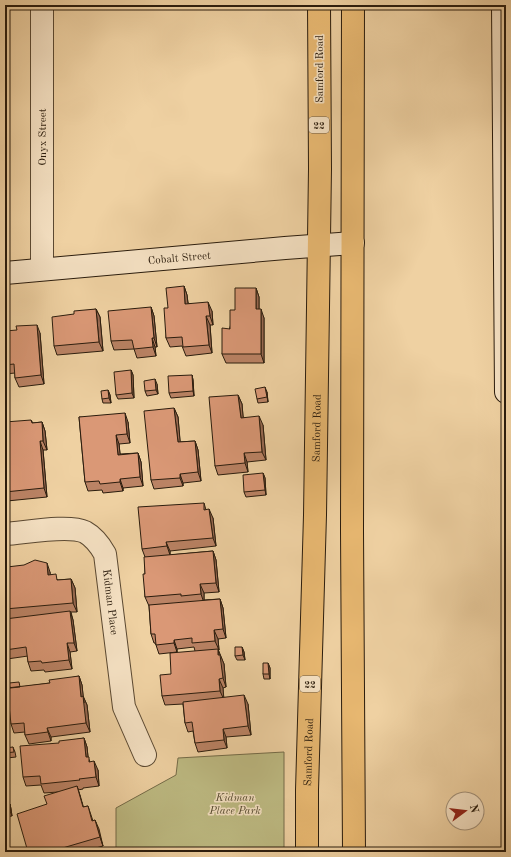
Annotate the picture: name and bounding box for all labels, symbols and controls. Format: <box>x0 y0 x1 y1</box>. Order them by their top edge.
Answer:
street label: Samford Road <box>315 35 326 103</box>
street label: Onyx Street <box>38 108 49 166</box>
road number: 22 <box>309 117 329 133</box>
street label: Cobalt Street <box>148 251 211 267</box>
street label: Samford Road <box>312 394 324 462</box>
street label: Kidman Place <box>100 569 119 636</box>
road number: 22 <box>300 676 320 692</box>
street label: Samford Road <box>303 718 316 786</box>
north arrow <box>445 791 485 831</box>
park label: Kidman Place Park <box>208 793 261 817</box>
text: N <box>467 803 480 815</box>

